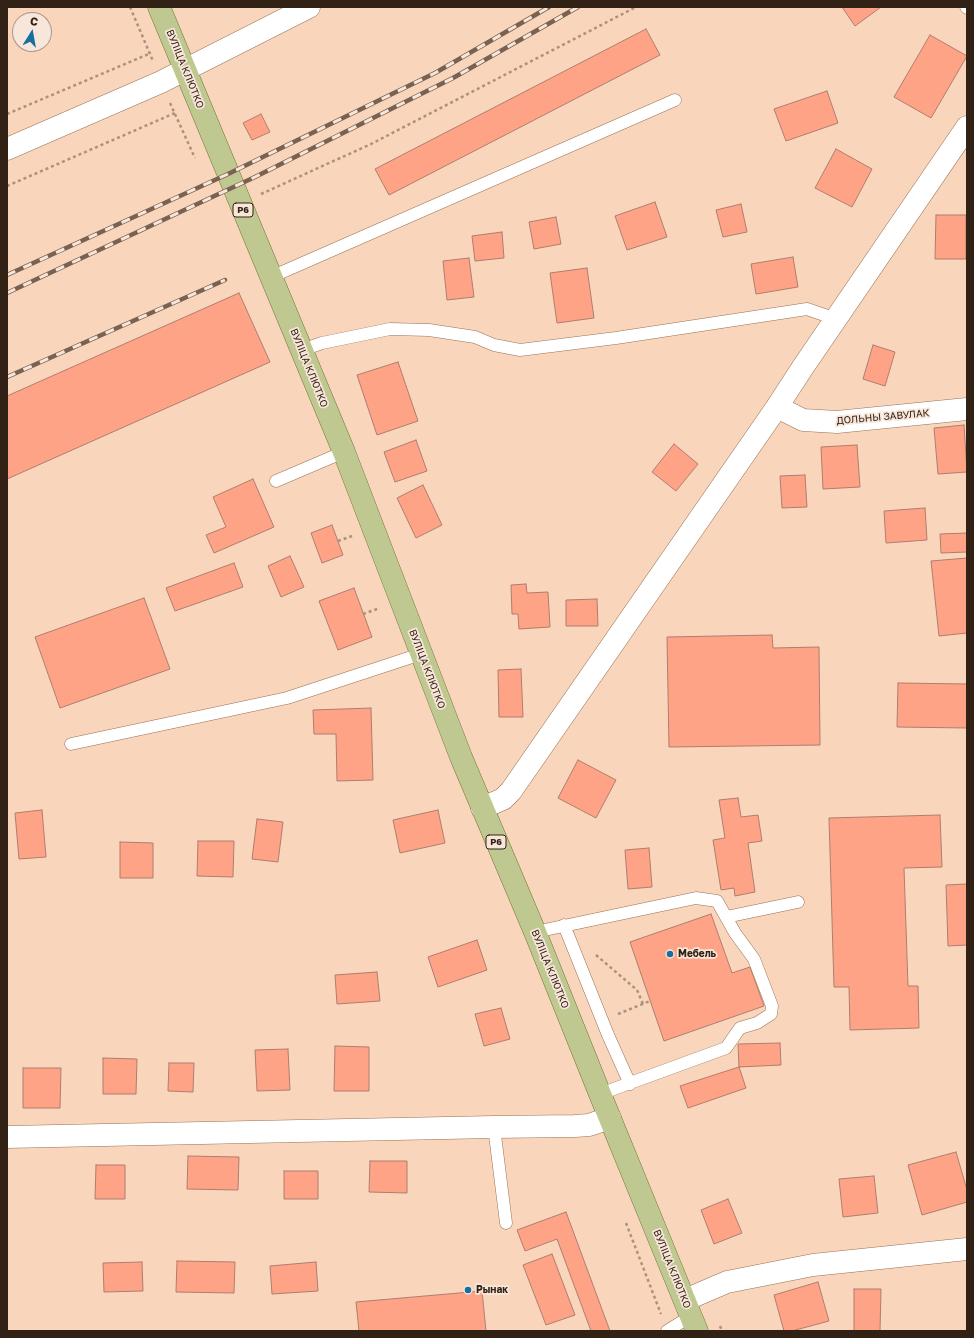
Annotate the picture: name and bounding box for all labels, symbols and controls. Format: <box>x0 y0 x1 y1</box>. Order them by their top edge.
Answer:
north arrow <box>12 12 52 52</box>
text: С <box>29 14 39 28</box>
street label: ВУЛІЦА КЛЮТКО <box>164 28 206 110</box>
road number: Р6 <box>233 203 253 217</box>
street label: ВУЛІЦА КЛЮТКО <box>288 327 330 409</box>
street label: ДОЛЬНЫ ЗАВУЛАК <box>836 407 930 427</box>
street label: ВУЛІЦА КЛЮТКО <box>406 628 448 710</box>
road number: Р6 <box>486 835 506 849</box>
street label: ВУЛІЦА КЛЮТКО <box>529 928 571 1010</box>
place label: Мебель <box>678 948 716 960</box>
marker: Мебель <box>665 949 675 959</box>
street label: ВУЛІЦА КЛЮТКО <box>651 1228 693 1310</box>
place label: Рынак <box>476 1284 508 1296</box>
marker: Рынак <box>463 1285 473 1295</box>

